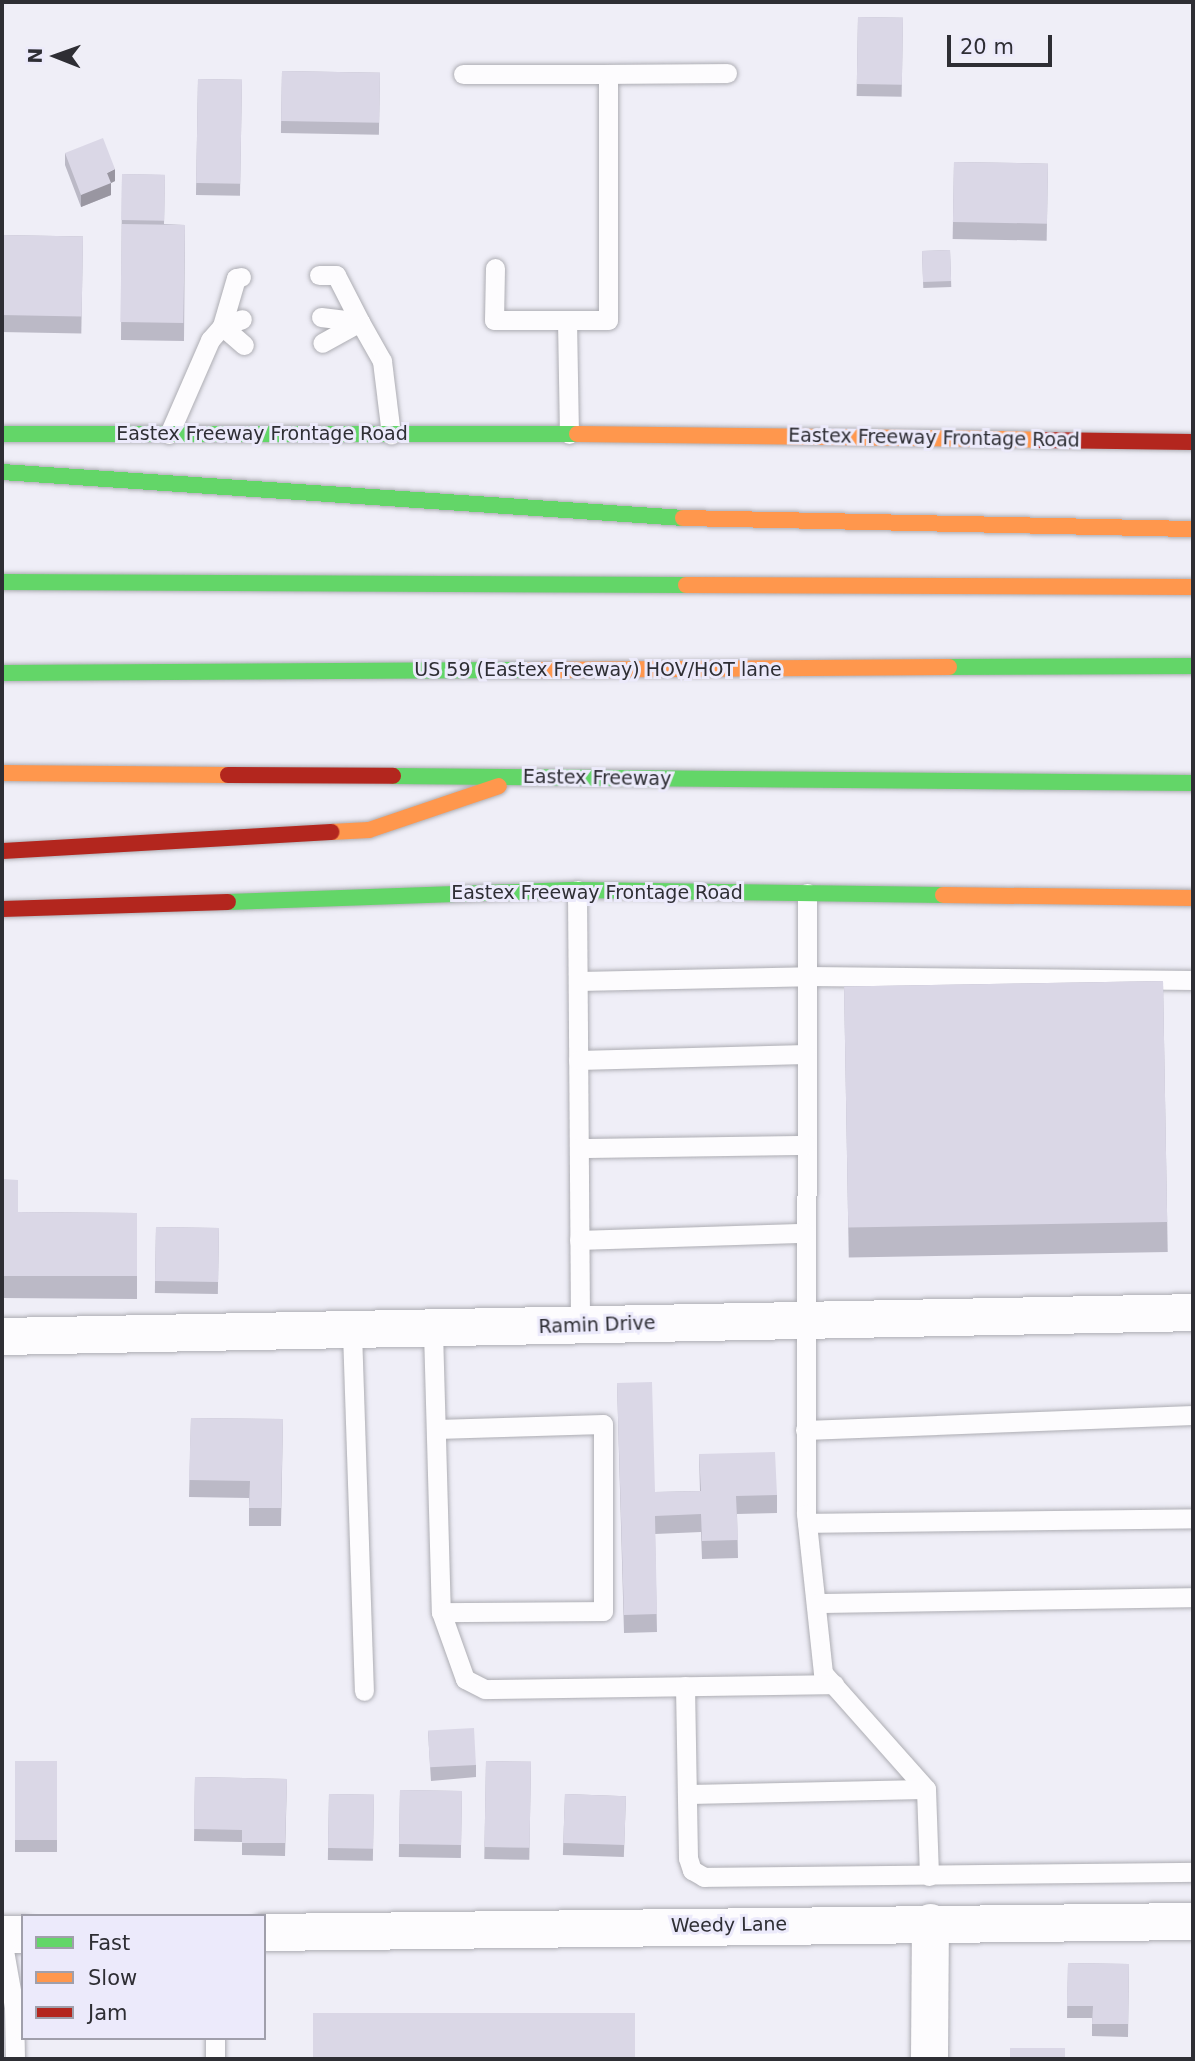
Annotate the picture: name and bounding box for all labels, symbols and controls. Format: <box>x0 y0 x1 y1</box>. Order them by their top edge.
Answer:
north arrow <box>21 21 91 91</box>
scale bar <box>950 21 1055 65</box>
text: 20 m <box>960 35 1014 59</box>
text: N <box>24 47 46 64</box>
street label: Eastex Freeway Frontage Road <box>116 423 408 445</box>
street label: Eastex Freeway Frontage Road <box>788 424 1080 452</box>
street label: US 59 (Eastex Freeway) HOV/HOT lane <box>414 659 782 681</box>
street label: Eastex Freeway <box>523 765 671 791</box>
street label: Eastex Freeway Frontage Road <box>451 882 743 904</box>
street label: Ramin Drive <box>538 1312 656 1338</box>
street label: Weedy Lane <box>671 1913 787 1937</box>
legend <box>21 1914 266 2040</box>
text: Fast <box>88 1931 130 1955</box>
text: Slow <box>88 1966 137 1990</box>
text: Jam <box>88 2001 128 2025</box>

